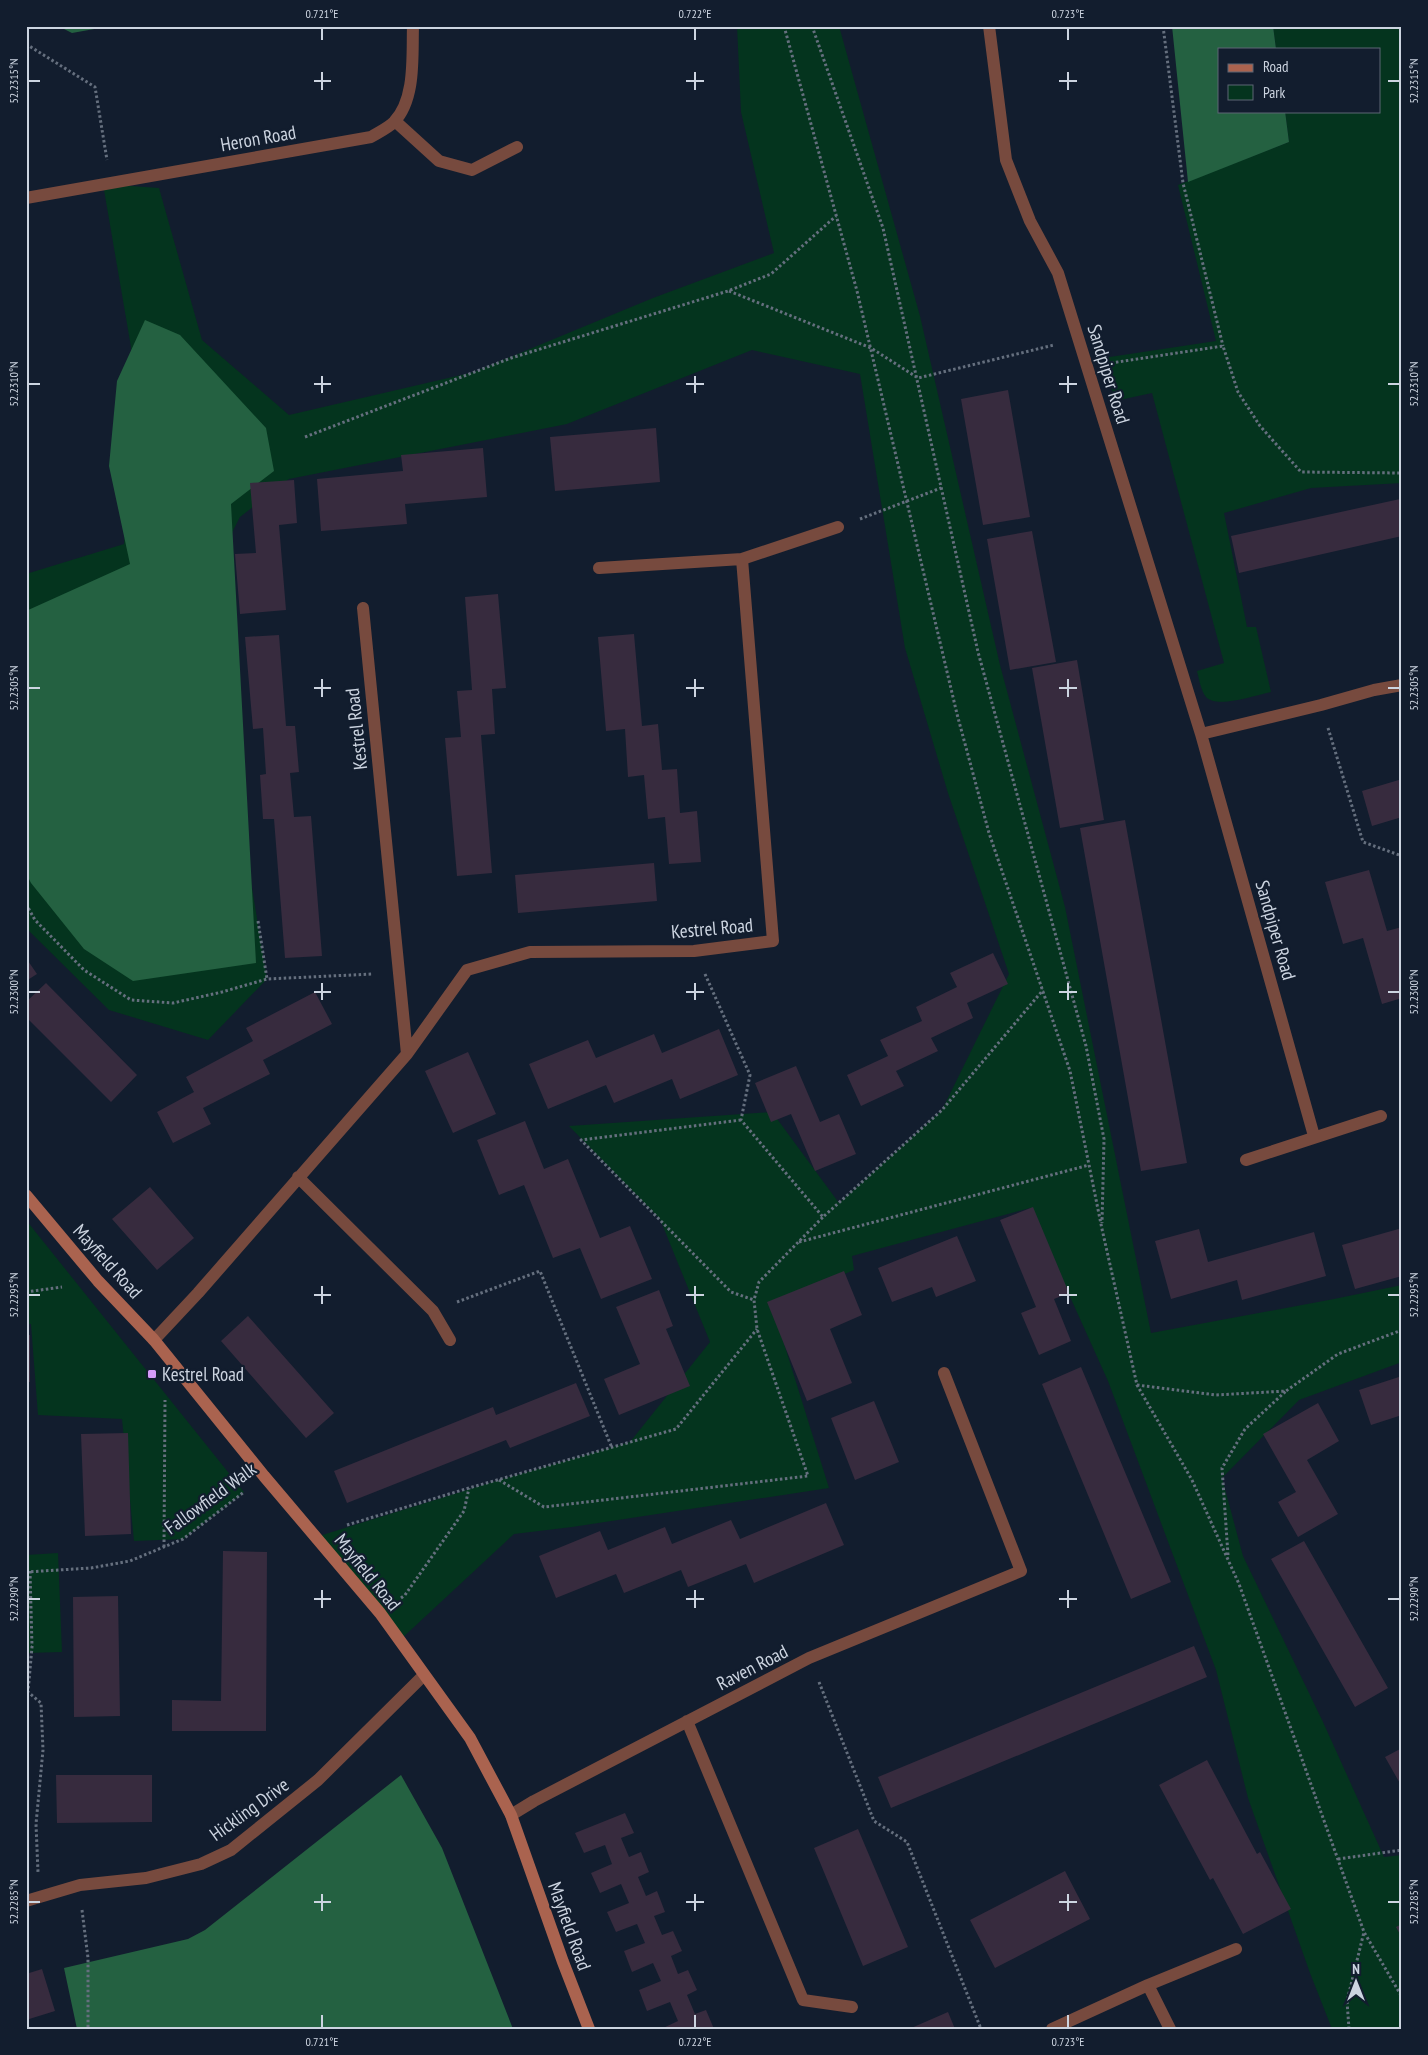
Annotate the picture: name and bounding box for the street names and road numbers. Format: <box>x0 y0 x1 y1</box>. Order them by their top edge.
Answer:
street label: Heron Road <box>218 120 298 156</box>
street label: Sandpiper Road <box>1083 322 1135 426</box>
street label: Kestrel Road <box>340 687 372 771</box>
street label: Sandpiper Road <box>1250 877 1302 983</box>
street label: Kestrel Road <box>670 912 754 944</box>
street label: Mayfield Road <box>68 1219 148 1303</box>
street label: Fallowfield Walk <box>159 1456 261 1539</box>
street label: Mayfield Road <box>330 1529 406 1615</box>
street label: Raven Road <box>712 1639 792 1695</box>
street label: Hickling Drive <box>205 1772 293 1846</box>
street label: Mayfield Road <box>543 1879 597 1973</box>

